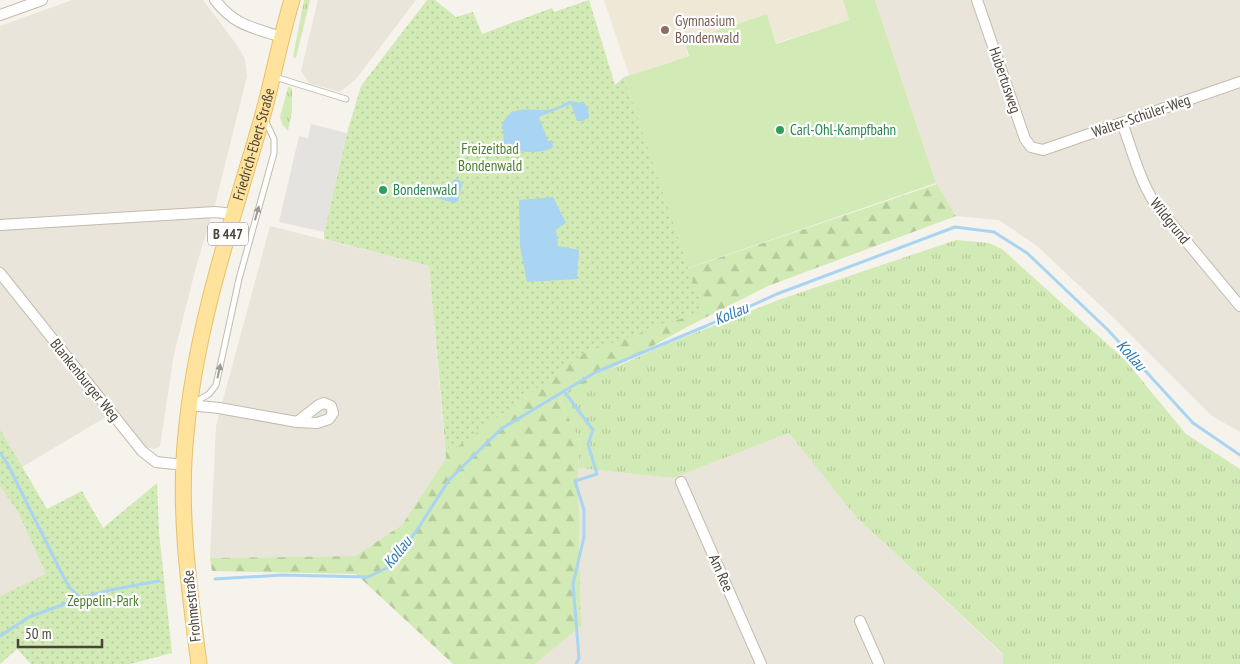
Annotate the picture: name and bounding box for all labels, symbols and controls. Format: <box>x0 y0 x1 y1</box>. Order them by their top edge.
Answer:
place label: Gymnasium Bondenwald <box>675 11 739 47</box>
marker: Gymnasium Bondenwald <box>659 24 671 36</box>
street label: Hubertusweg <box>985 44 1026 115</box>
street label: Friedrich-Ebert-Straße <box>228 86 278 203</box>
street label: Walter-Schüler-Weg <box>1089 90 1193 141</box>
place label: Carl-Ohl-Kampfbahn <box>790 120 896 139</box>
marker: Carl-Ohl-Kampfbahn <box>774 124 786 136</box>
park label: Freizeitbad Bondenwald <box>458 139 522 175</box>
place label: Bondenwald <box>393 180 457 199</box>
marker: Bondenwald <box>377 184 389 196</box>
street label: Wildgrund <box>1146 194 1195 247</box>
one-way arrow <box>254 205 262 220</box>
road number: B 447 <box>208 222 248 245</box>
water label: Kollau <box>711 297 752 329</box>
street label: Blankenburger Weg <box>46 335 124 425</box>
water label: Kollau <box>1113 335 1152 375</box>
one-way arrow <box>215 363 223 378</box>
water label: Kollau <box>378 531 416 572</box>
street label: Am Ree <box>705 551 738 594</box>
street label: Frohmestraße <box>178 569 205 643</box>
park label: Zeppelin-Park <box>67 591 139 610</box>
scale bar <box>18 616 101 648</box>
text: 50 m <box>25 624 51 643</box>

